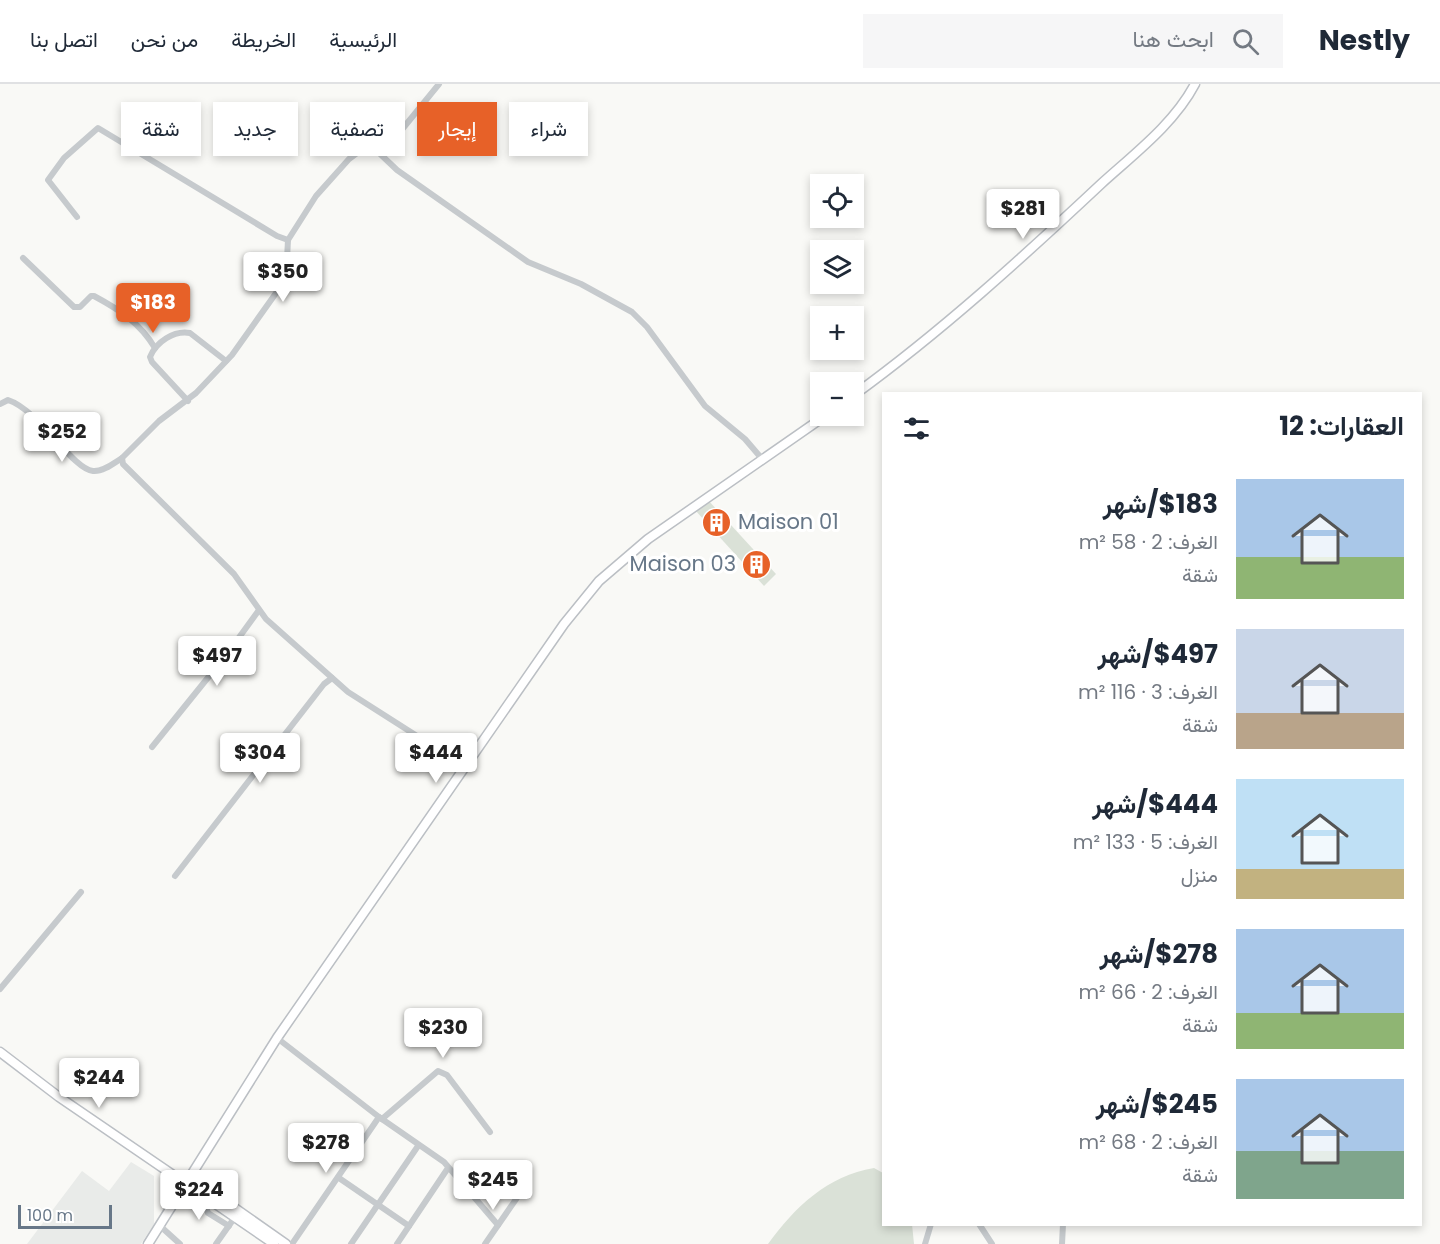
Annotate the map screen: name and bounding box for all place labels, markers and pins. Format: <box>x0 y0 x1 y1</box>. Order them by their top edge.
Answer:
pin: $281 <box>987 189 1059 240</box>
pin: $350 <box>247 252 319 303</box>
pin: $183 <box>117 283 189 334</box>
pin: $252 <box>26 412 98 463</box>
building icon: Maison 01 <box>701 506 733 538</box>
place label: Maison 01 <box>738 507 839 536</box>
building icon: Maison 03 <box>741 548 773 580</box>
place label: Maison 03 <box>630 549 736 578</box>
pin: $497 <box>181 636 253 687</box>
pin: $304 <box>224 733 296 784</box>
pin: $444 <box>400 733 472 784</box>
pin: $230 <box>407 1008 479 1059</box>
pin: $244 <box>63 1058 135 1109</box>
pin: $278 <box>290 1123 362 1174</box>
pin: $245 <box>457 1160 529 1211</box>
pin: $224 <box>163 1170 235 1221</box>

